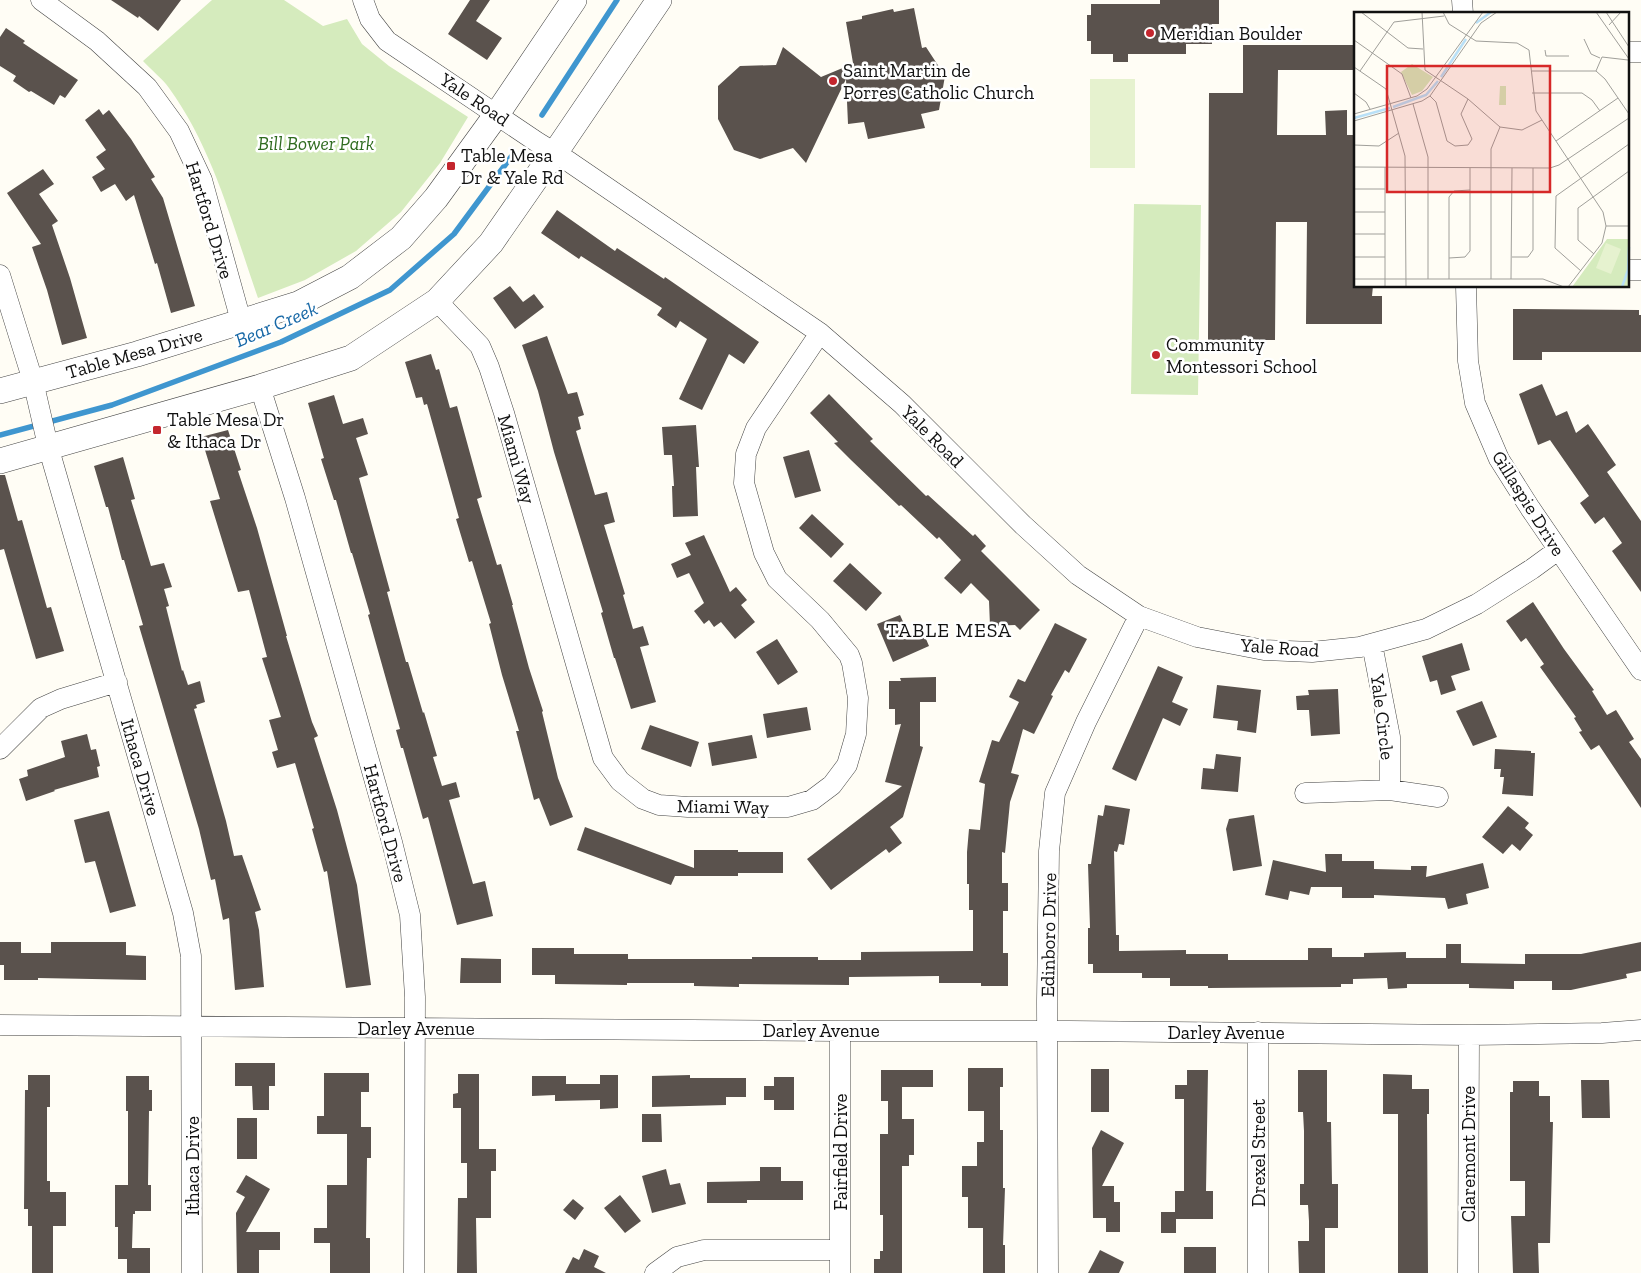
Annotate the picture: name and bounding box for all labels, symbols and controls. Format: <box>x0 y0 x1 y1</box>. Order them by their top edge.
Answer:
inset map <box>1354 12 1628 288</box>
place label: Meridian Boulder <box>1160 22 1303 45</box>
marker: Meridian Boulder <box>1144 27 1156 39</box>
place label: Saint Martin de Porres Catholic Church <box>843 59 1034 104</box>
street label: Yale Road <box>435 67 514 131</box>
marker: Saint Martin de Porres Catholic Church <box>827 75 839 87</box>
park label: Bill Bower Park <box>258 132 374 155</box>
place label: Table Mesa Dr & Yale Rd <box>461 144 564 189</box>
street label: Hartford Drive <box>181 159 238 282</box>
marker: Table Mesa Dr & Yale Rd <box>445 160 457 172</box>
water label: Bear Creek <box>231 296 321 352</box>
street label: Table Mesa Drive <box>63 323 205 384</box>
place label: Community Montessori School <box>1166 333 1317 378</box>
marker: Community Montessori School <box>1150 349 1162 361</box>
street label: Yale Road <box>896 400 969 473</box>
place label: Table Mesa Dr & Ithaca Dr <box>167 408 284 453</box>
street label: Miami Way <box>493 412 540 507</box>
marker: Table Mesa Dr & Ithaca Dr <box>151 424 163 436</box>
street label: Gillaspie Drive <box>1487 446 1570 560</box>
district label: TABLE MESA <box>886 618 1012 642</box>
street label: Yale Road <box>1239 633 1321 662</box>
street label: Yale Circle <box>1366 672 1399 761</box>
street label: Ithaca Drive <box>116 716 165 818</box>
street label: Hartford Drive <box>359 761 412 885</box>
street label: Miami Way <box>677 794 769 819</box>
street label: Edinboro Drive <box>1036 873 1061 997</box>
street label: Darley Avenue <box>357 1017 475 1040</box>
street label: Darley Avenue <box>762 1019 880 1042</box>
street label: Darley Avenue <box>1167 1021 1285 1044</box>
street label: Claremont Drive <box>1457 1086 1480 1222</box>
street label: Fairfield Drive <box>829 1093 852 1211</box>
street label: Drexel Street <box>1247 1099 1270 1207</box>
street label: Ithaca Drive <box>181 1116 204 1216</box>

